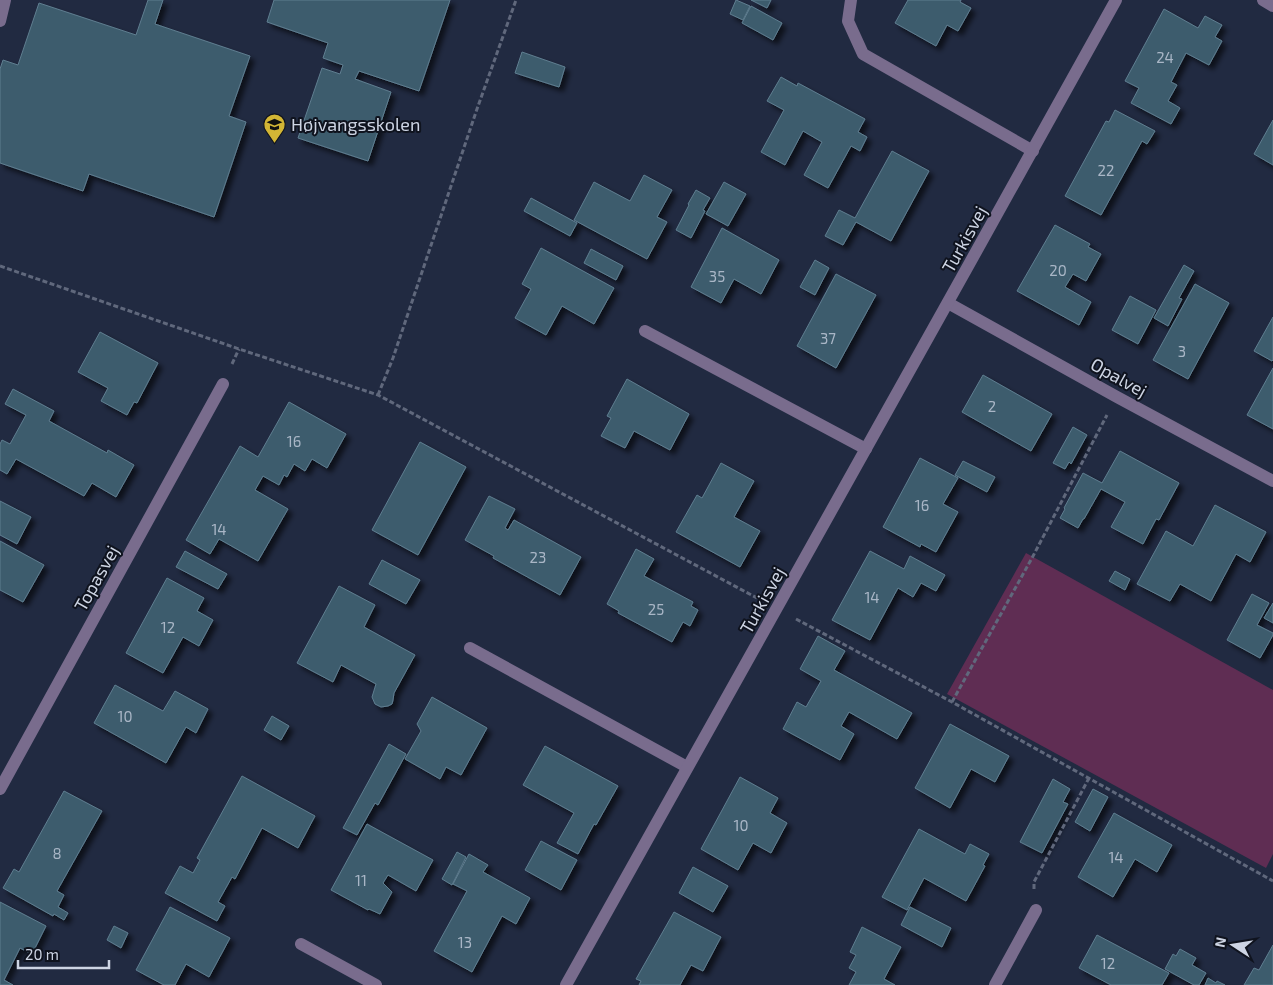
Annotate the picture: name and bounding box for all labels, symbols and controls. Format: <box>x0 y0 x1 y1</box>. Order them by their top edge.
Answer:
house number: 24 <box>1156 48 1174 66</box>
school or university icon: Højvangsskolen <box>263 112 287 143</box>
place label: Højvangsskolen <box>291 113 420 135</box>
house number: 22 <box>1098 161 1114 179</box>
street label: Turkisvej <box>937 202 991 276</box>
house number: 20 <box>1049 261 1067 279</box>
house number: 35 <box>709 267 725 285</box>
house number: 37 <box>820 329 836 347</box>
house number: 3 <box>1178 342 1186 360</box>
street label: Opalvej <box>1087 353 1151 401</box>
house number: 2 <box>988 397 996 415</box>
house number: 16 <box>287 432 301 450</box>
house number: 16 <box>915 496 929 514</box>
house number: 14 <box>211 520 227 538</box>
street label: Topasvej <box>69 541 123 615</box>
house number: 23 <box>530 548 546 566</box>
street label: Turkisvej <box>735 563 789 637</box>
house number: 14 <box>864 588 880 606</box>
house number: 25 <box>648 600 664 618</box>
house number: 12 <box>161 618 175 636</box>
house number: 10 <box>117 707 133 725</box>
house number: 10 <box>733 816 749 834</box>
house number: 8 <box>52 844 62 862</box>
house number: 14 <box>1108 848 1124 866</box>
house number: 11 <box>355 871 367 889</box>
north arrow <box>1208 920 1258 970</box>
house number: 13 <box>458 933 472 951</box>
text: N <box>1210 935 1229 949</box>
scale bar <box>18 938 109 970</box>
text: 20 m <box>25 945 59 963</box>
house number: 12 <box>1101 954 1115 972</box>

